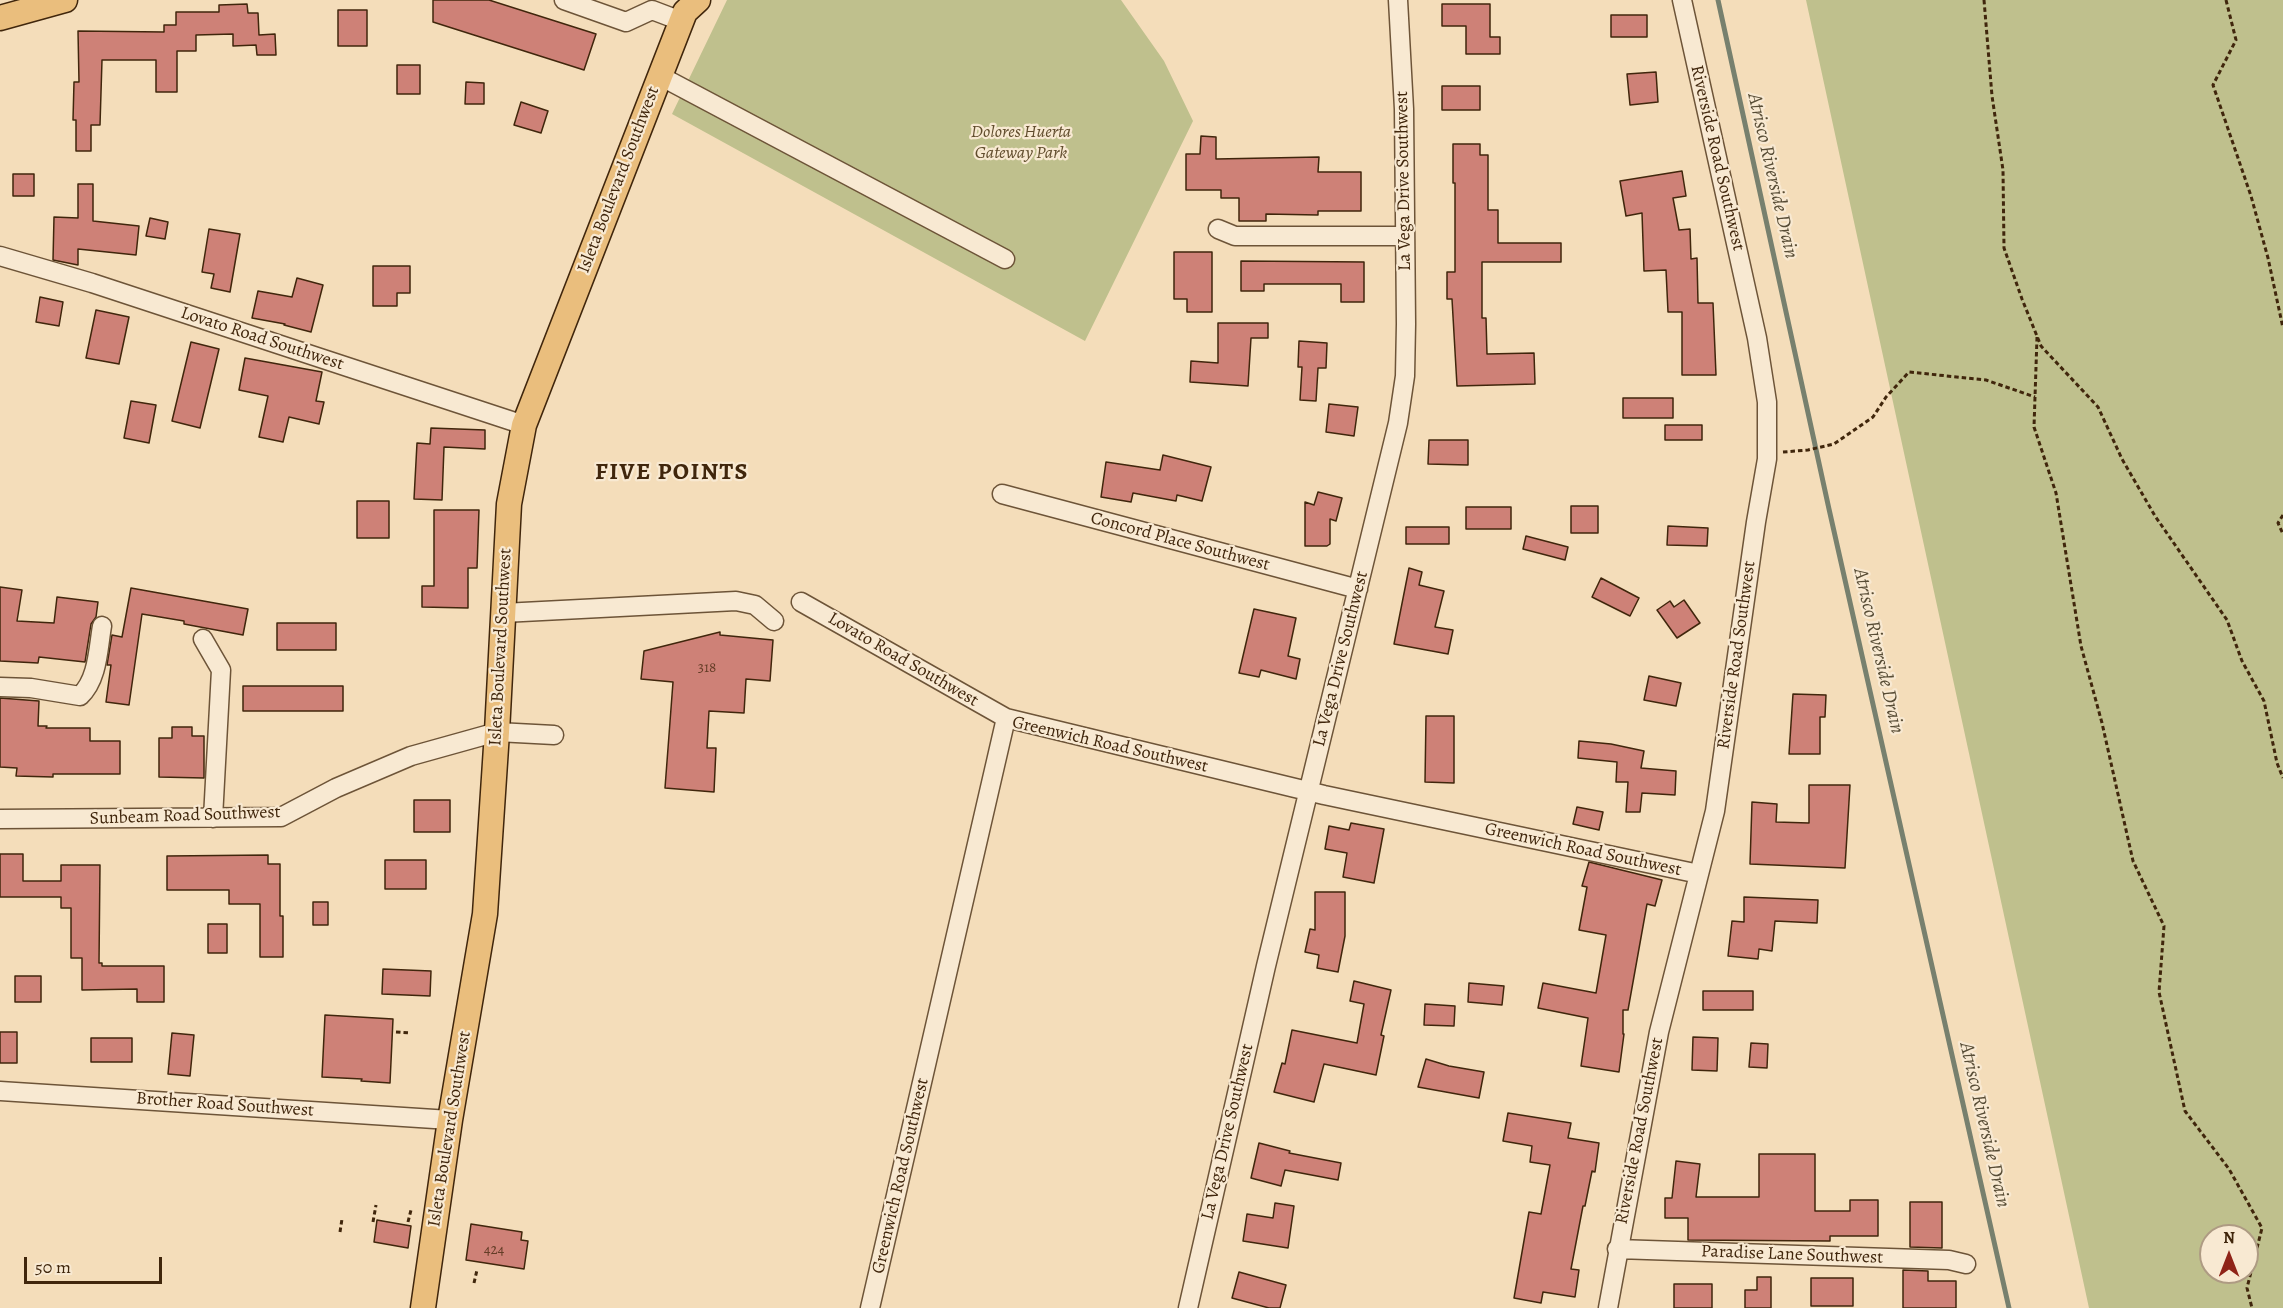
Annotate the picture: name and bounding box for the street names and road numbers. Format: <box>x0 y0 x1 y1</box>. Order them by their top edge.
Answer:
street label: Riverside Road Southwest <box>1685 63 1749 253</box>
street label: Isleta Boulevard Southwest <box>573 84 665 276</box>
street label: La Vega Drive Southwest <box>1392 91 1416 271</box>
street label: Lovato Road Southwest <box>178 302 346 376</box>
street label: Concord Place Southwest <box>1088 508 1272 576</box>
street label: Isleta Boulevard Southwest <box>485 547 517 747</box>
street label: Riverside Road Southwest <box>1713 559 1761 751</box>
street label: La Vega Drive Southwest <box>1309 569 1373 749</box>
street label: Lovato Road Southwest <box>824 608 982 712</box>
street label: Greenwich Road Southwest <box>1010 712 1210 778</box>
street label: Sunbeam Road Southwest <box>89 802 281 830</box>
street label: Greenwich Road Southwest <box>1483 819 1683 881</box>
street label: Isleta Boulevard Southwest <box>424 1029 476 1229</box>
street label: Riverside Road Southwest <box>1611 1036 1669 1226</box>
street label: La Vega Drive Southwest <box>1197 1042 1259 1222</box>
street label: Greenwich Road Southwest <box>868 1076 934 1276</box>
street label: Brother Road Southwest <box>135 1088 315 1122</box>
street label: Paradise Lane Southwest <box>1700 1241 1884 1269</box>

